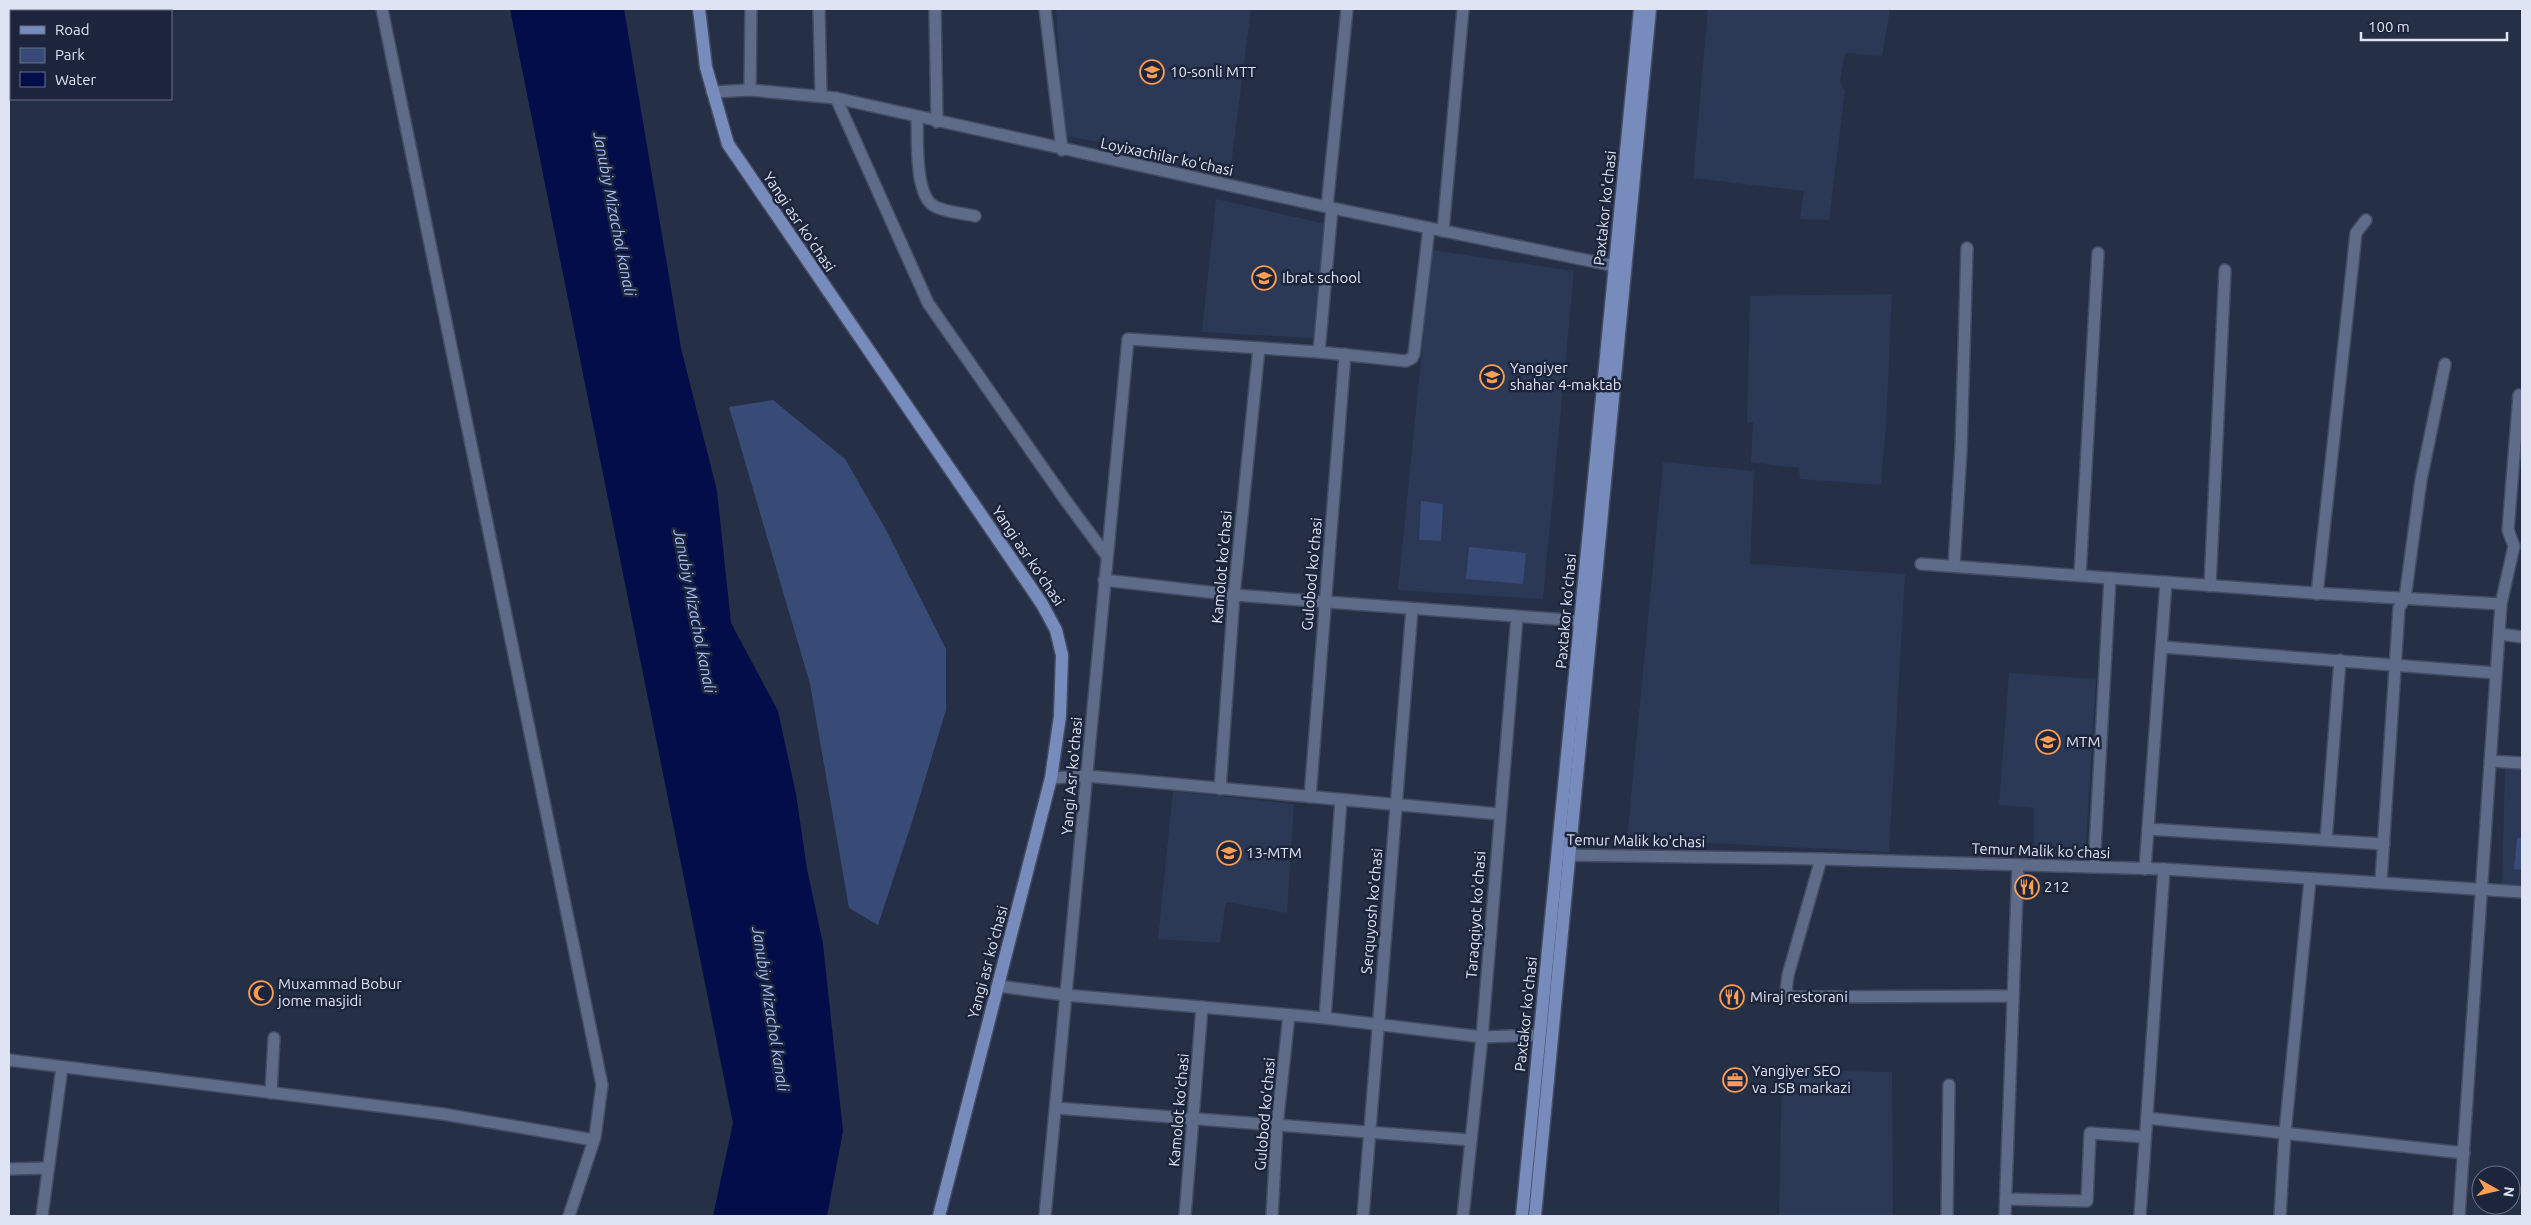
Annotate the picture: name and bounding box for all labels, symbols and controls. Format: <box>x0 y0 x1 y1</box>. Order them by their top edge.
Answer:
legend <box>10 10 172 100</box>
scale bar <box>2361 10 2507 42</box>
text: 100 m <box>2368 18 2410 35</box>
text: Road <box>55 21 90 38</box>
text: Park <box>55 46 85 63</box>
school or university icon: 10-sonli MTT <box>1139 59 1165 85</box>
place label: 10-sonli MTT <box>1170 63 1257 80</box>
text: Water <box>55 71 96 88</box>
water label: Janubiy Mizachol kanali <box>590 129 640 299</box>
street label: Loyixachilar ko'chasi <box>1099 134 1235 179</box>
street label: Paxtakor ko'chasi <box>1590 150 1619 266</box>
street label: Yangi asr ko'chasi <box>760 169 839 275</box>
school or university icon: Ibrat school <box>1251 265 1277 291</box>
place label: Ibrat school <box>1282 269 1361 286</box>
place label: Yangiyer shahar 4-maktab <box>1510 359 1622 393</box>
school or university icon: Yangiyer shahar 4-maktab <box>1479 364 1505 390</box>
street label: Yangi asr ko'chasi <box>989 503 1068 609</box>
street label: Kamolot ko'chasi <box>1208 510 1235 624</box>
street label: Gulobod ko'chasi <box>1298 517 1325 631</box>
water label: Janubiy Mizachol kanali <box>670 526 720 696</box>
street label: Paxtakor ko'chasi <box>1552 553 1579 669</box>
street label: Yangi Asr ko'chasi <box>1058 716 1085 836</box>
school or university icon: MTM <box>2035 729 2061 755</box>
place label: MTM <box>2066 733 2100 750</box>
street label: Temur Malik ko'chasi <box>1567 831 1705 850</box>
school or university icon: 13-MTM <box>1216 840 1242 866</box>
street label: Temur Malik ko'chasi <box>1971 840 2111 861</box>
place label: 13-MTM <box>1246 844 1302 861</box>
street label: Serquyosh ko'chasi <box>1358 847 1385 975</box>
street label: Taraqqiyot ko'chasi <box>1463 850 1488 979</box>
restaurant icon: 212 <box>2014 874 2040 900</box>
place label: 212 <box>2044 878 2069 895</box>
street label: Yangi asr ko'chasi <box>964 904 1011 1020</box>
water label: Janubiy Mizachol kanali <box>749 924 793 1094</box>
street label: Paxtakor ko'chasi <box>1511 956 1540 1072</box>
place label: Muxammad Bobur jome masjidi <box>277 975 402 1009</box>
mosque icon: Muxammad Bobur jome masjidi <box>248 980 274 1006</box>
restaurant icon: Miraj restorani <box>1719 984 1745 1010</box>
place label: Miraj restorani <box>1750 988 1848 1005</box>
street label: Kamolot ko'chasi <box>1165 1053 1192 1167</box>
street label: Gulobod ko'chasi <box>1251 1057 1278 1171</box>
place label: Yangiyer SEO va JSB markazi <box>1752 1062 1851 1096</box>
office icon: Yangiyer SEO va JSB markazi <box>1722 1067 1748 1093</box>
north arrow <box>2471 1165 2521 1215</box>
text: N <box>2500 1186 2518 1198</box>

